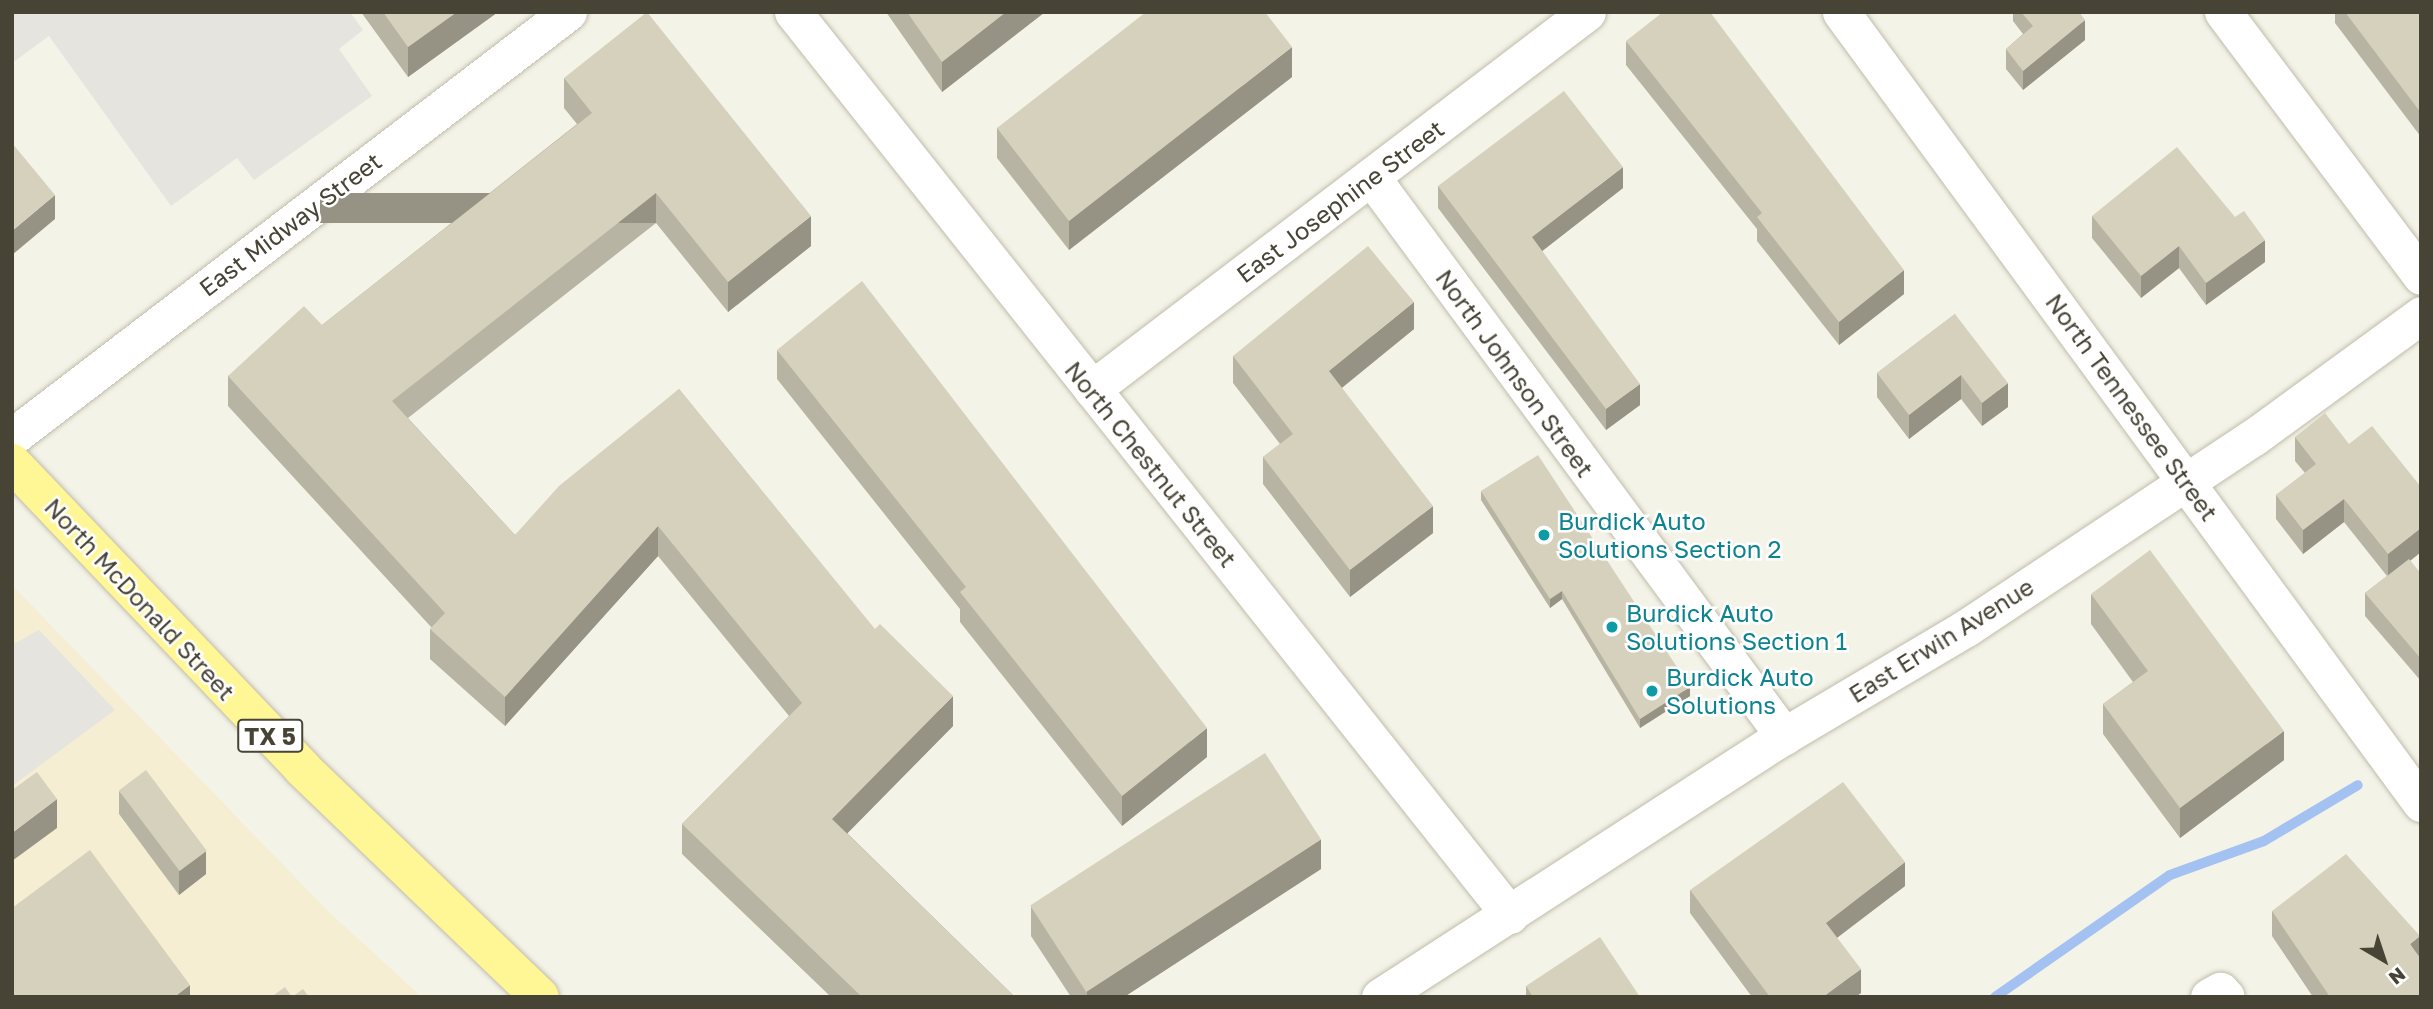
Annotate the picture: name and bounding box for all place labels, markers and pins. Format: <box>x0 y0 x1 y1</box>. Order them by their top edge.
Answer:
place label: Burdick Auto Solutions Section 2 <box>1558 507 1781 563</box>
marker: Burdick Auto Solutions Section 2 <box>1536 527 1552 543</box>
place label: Burdick Auto Solutions Section 1 <box>1626 599 1847 655</box>
marker: Burdick Auto Solutions Section 1 <box>1604 619 1620 635</box>
place label: Burdick Auto Solutions <box>1666 663 1814 719</box>
marker: Burdick Auto Solutions <box>1644 683 1660 699</box>

